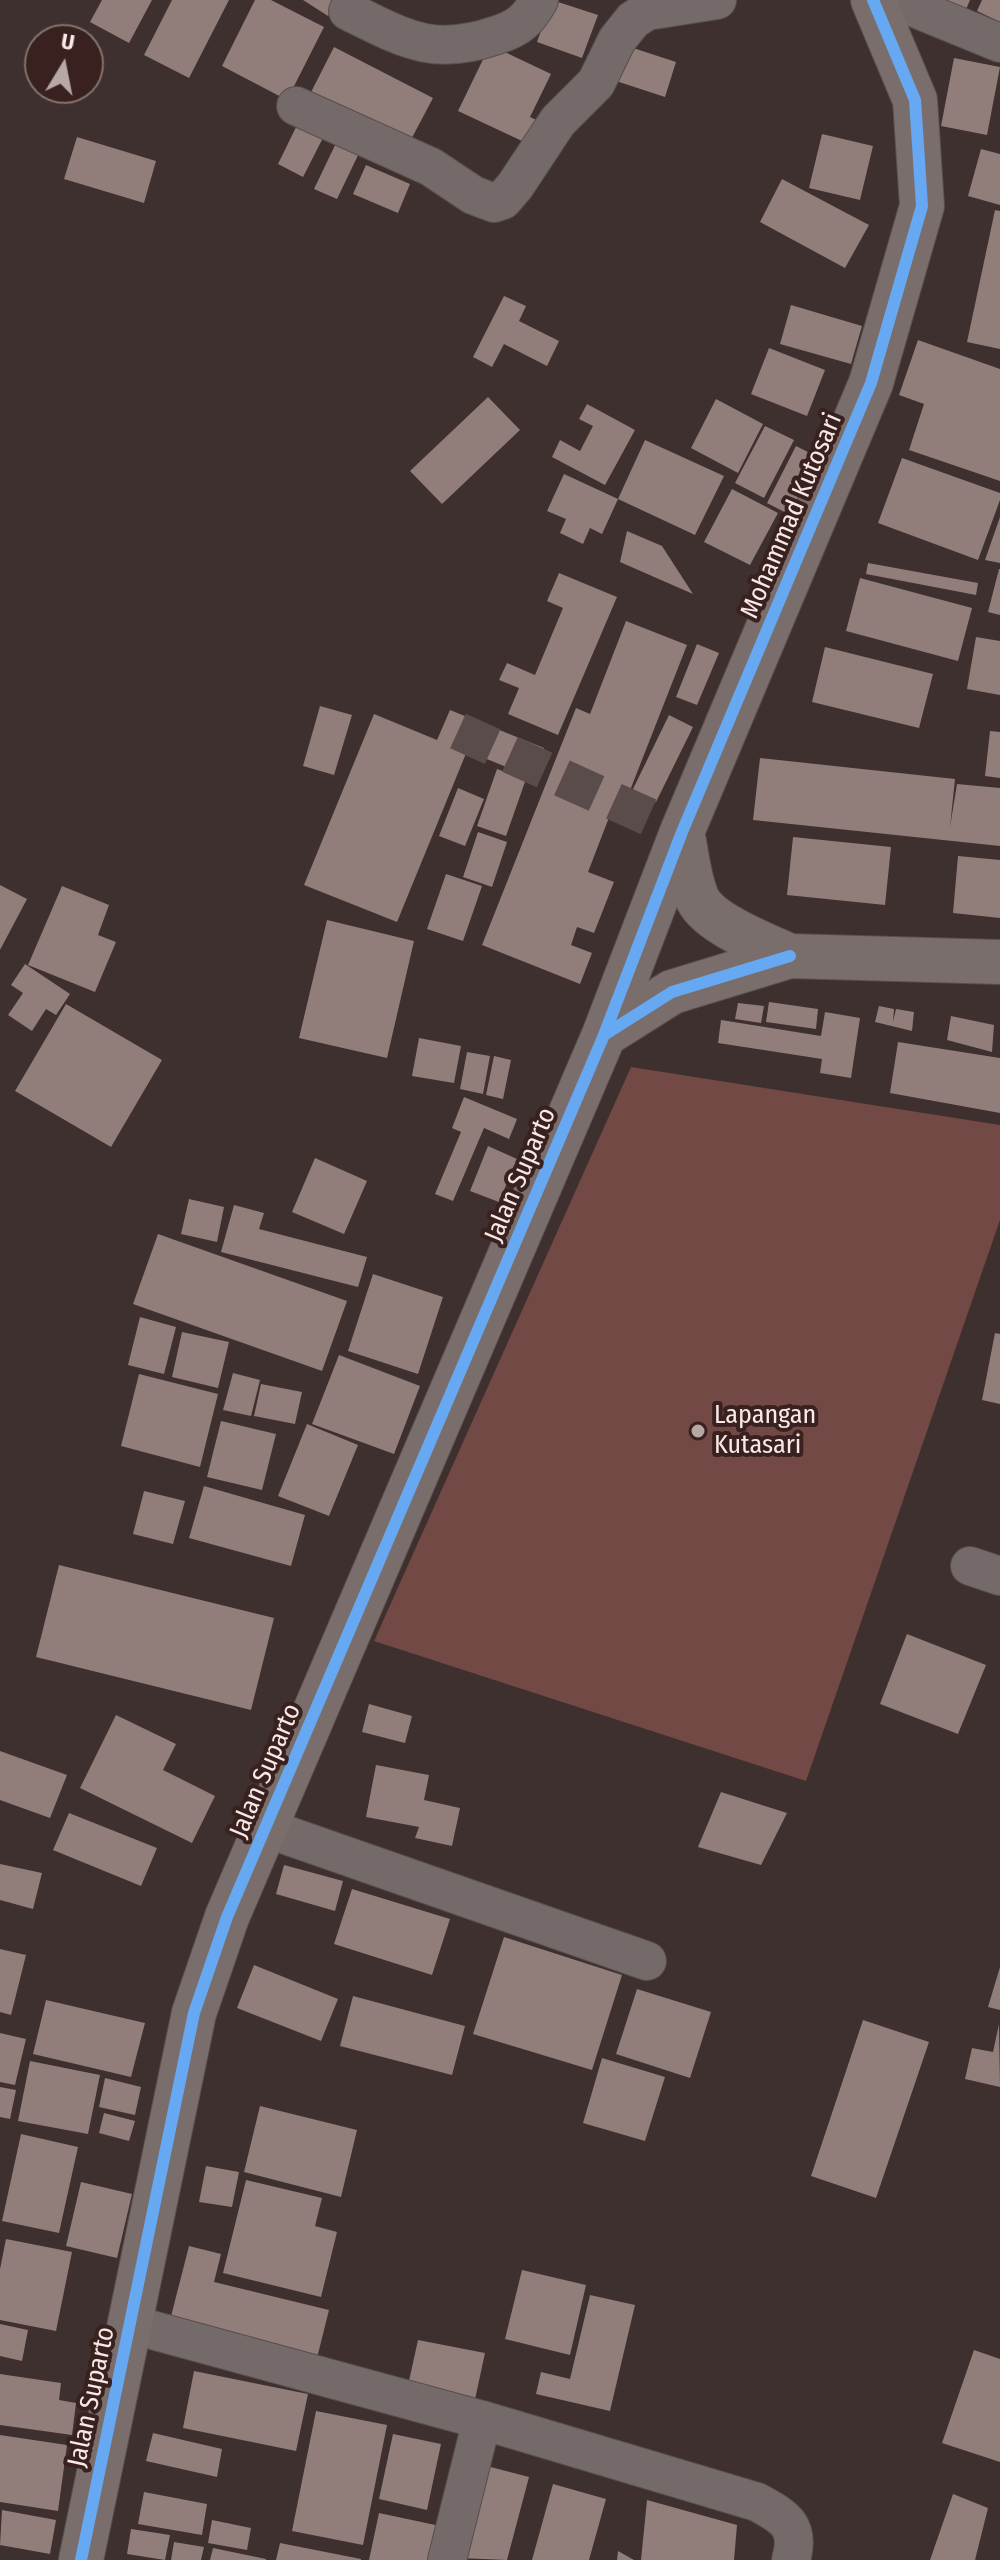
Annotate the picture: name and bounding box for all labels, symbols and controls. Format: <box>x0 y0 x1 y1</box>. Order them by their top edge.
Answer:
north arrow <box>24 24 104 104</box>
text: U <box>59 27 77 56</box>
street label: Mohammad Kutosari <box>735 409 849 623</box>
street label: Jalan Suparto <box>479 1103 563 1247</box>
place label: Lapangan Kutasari <box>714 1400 816 1462</box>
marker: Lapangan Kutasari <box>689 1422 707 1440</box>
street label: Jalan Suparto <box>224 1699 308 1843</box>
street label: Jalan Suparto <box>62 2324 122 2470</box>

